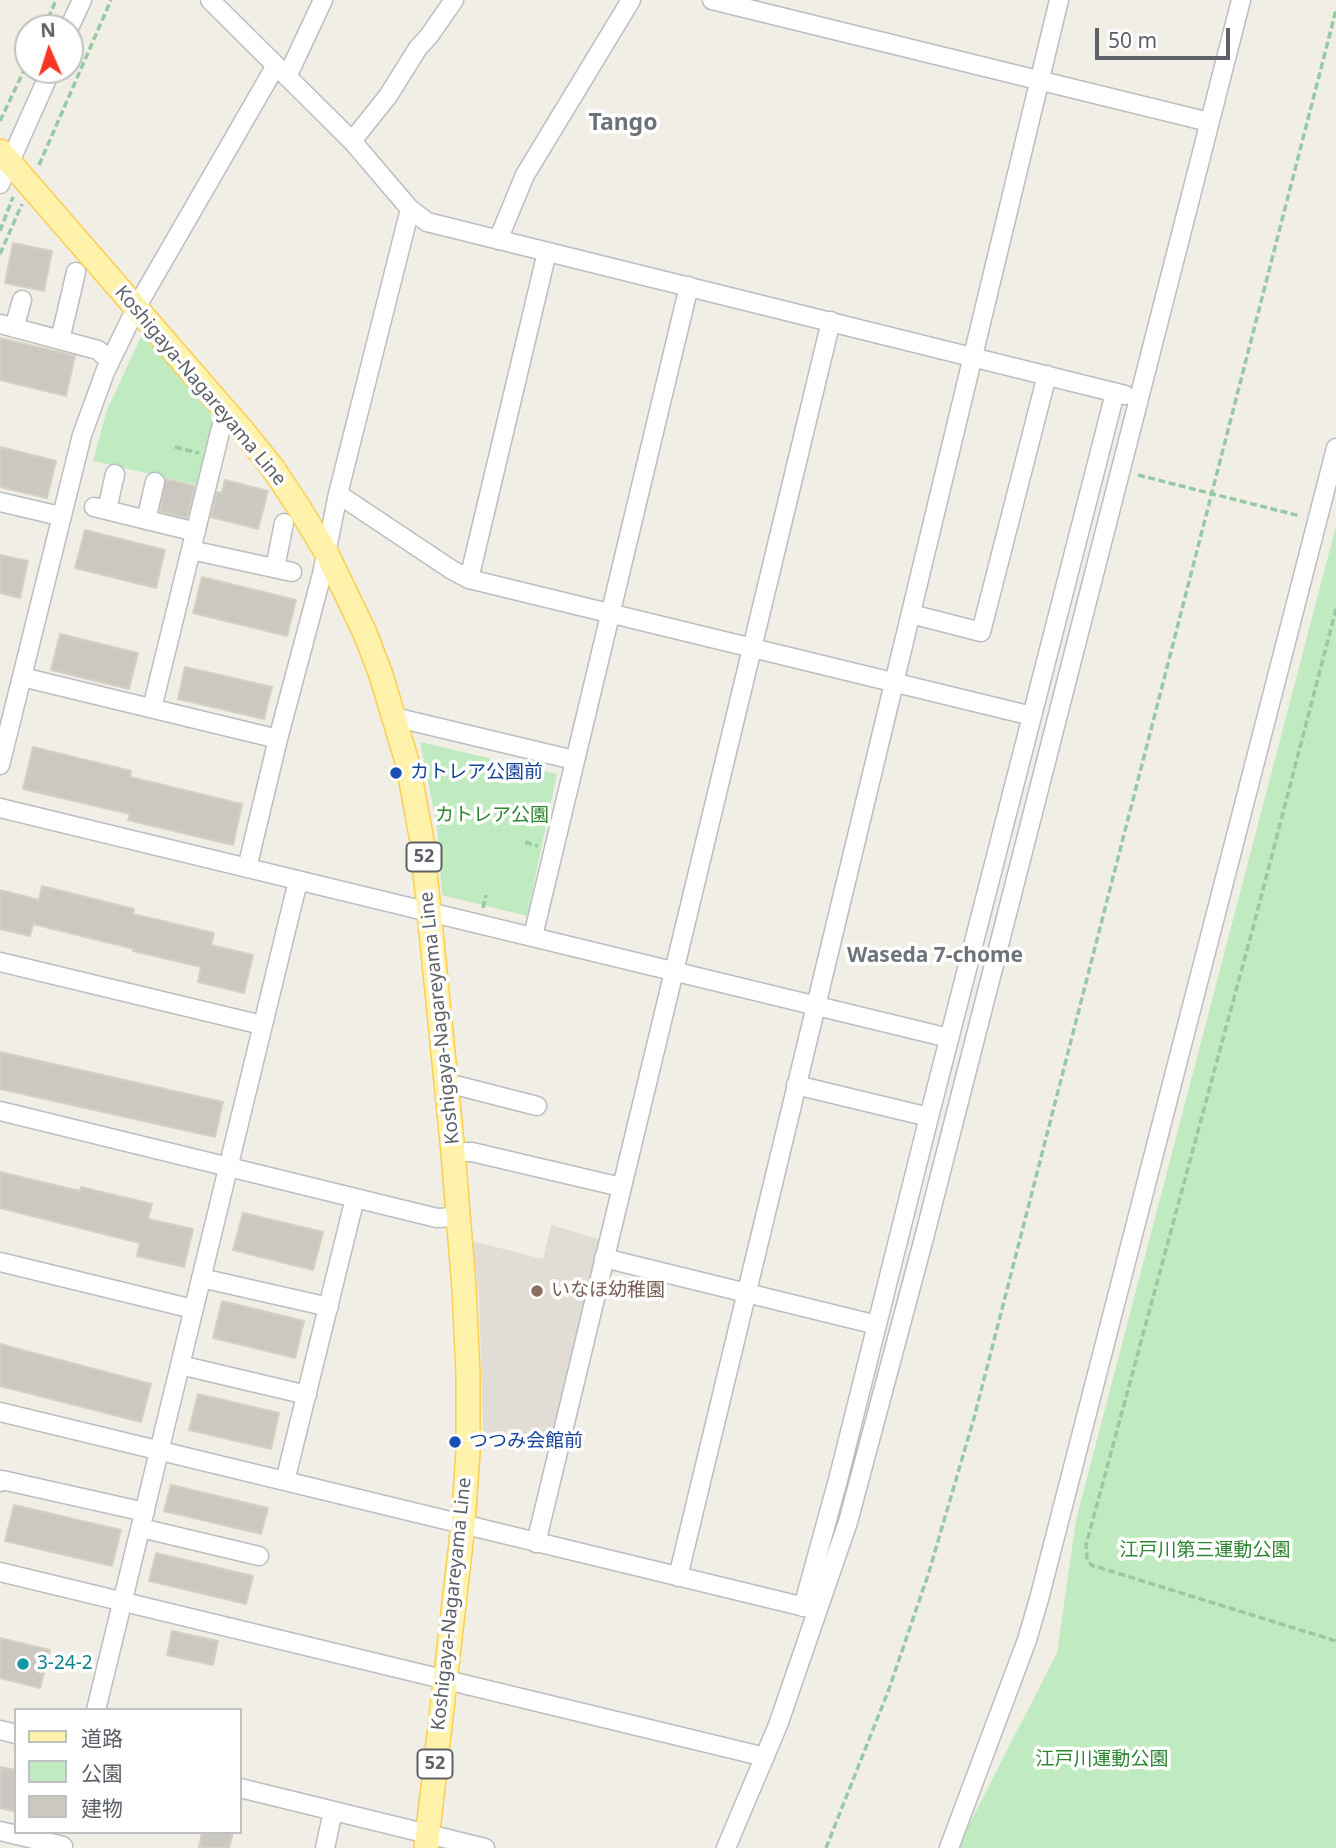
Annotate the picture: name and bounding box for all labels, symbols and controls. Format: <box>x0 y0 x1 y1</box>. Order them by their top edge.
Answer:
north arrow <box>14 14 84 84</box>
scale bar <box>1098 14 1233 58</box>
text: N <box>40 17 56 43</box>
text: 50 m <box>1108 26 1157 54</box>
district label: Tango <box>588 109 658 137</box>
street label: Koshigaya-Nagareyama Line <box>110 281 290 491</box>
place label: カトレア公園前 <box>410 762 543 784</box>
marker: カトレア公園前 <box>388 765 404 781</box>
park label: カトレア公園 <box>435 805 549 827</box>
road number: 52 <box>406 842 442 872</box>
street label: Koshigaya-Nagareyama Line <box>415 890 465 1146</box>
district label: Waseda 7-chome <box>847 943 1023 969</box>
place label: いなほ幼稚園 <box>551 1280 665 1302</box>
marker: いなほ幼稚園 <box>529 1283 545 1299</box>
place label: つつみ会館前 <box>469 1431 583 1453</box>
marker: つつみ会館前 <box>447 1434 463 1450</box>
street label: Koshigaya-Nagareyama Line <box>427 1476 477 1732</box>
park label: 江戸川第三運動公園 <box>1120 1540 1290 1562</box>
place label: 3-24-2 <box>37 1653 93 1675</box>
marker: 3-24-2 <box>15 1656 31 1672</box>
legend <box>14 1708 242 1834</box>
text: 道路 <box>81 1724 123 1752</box>
park label: 江戸川運動公園 <box>1036 1749 1168 1771</box>
road number: 52 <box>418 1750 452 1778</box>
text: 公園 <box>81 1759 123 1787</box>
text: 建物 <box>81 1794 123 1822</box>

